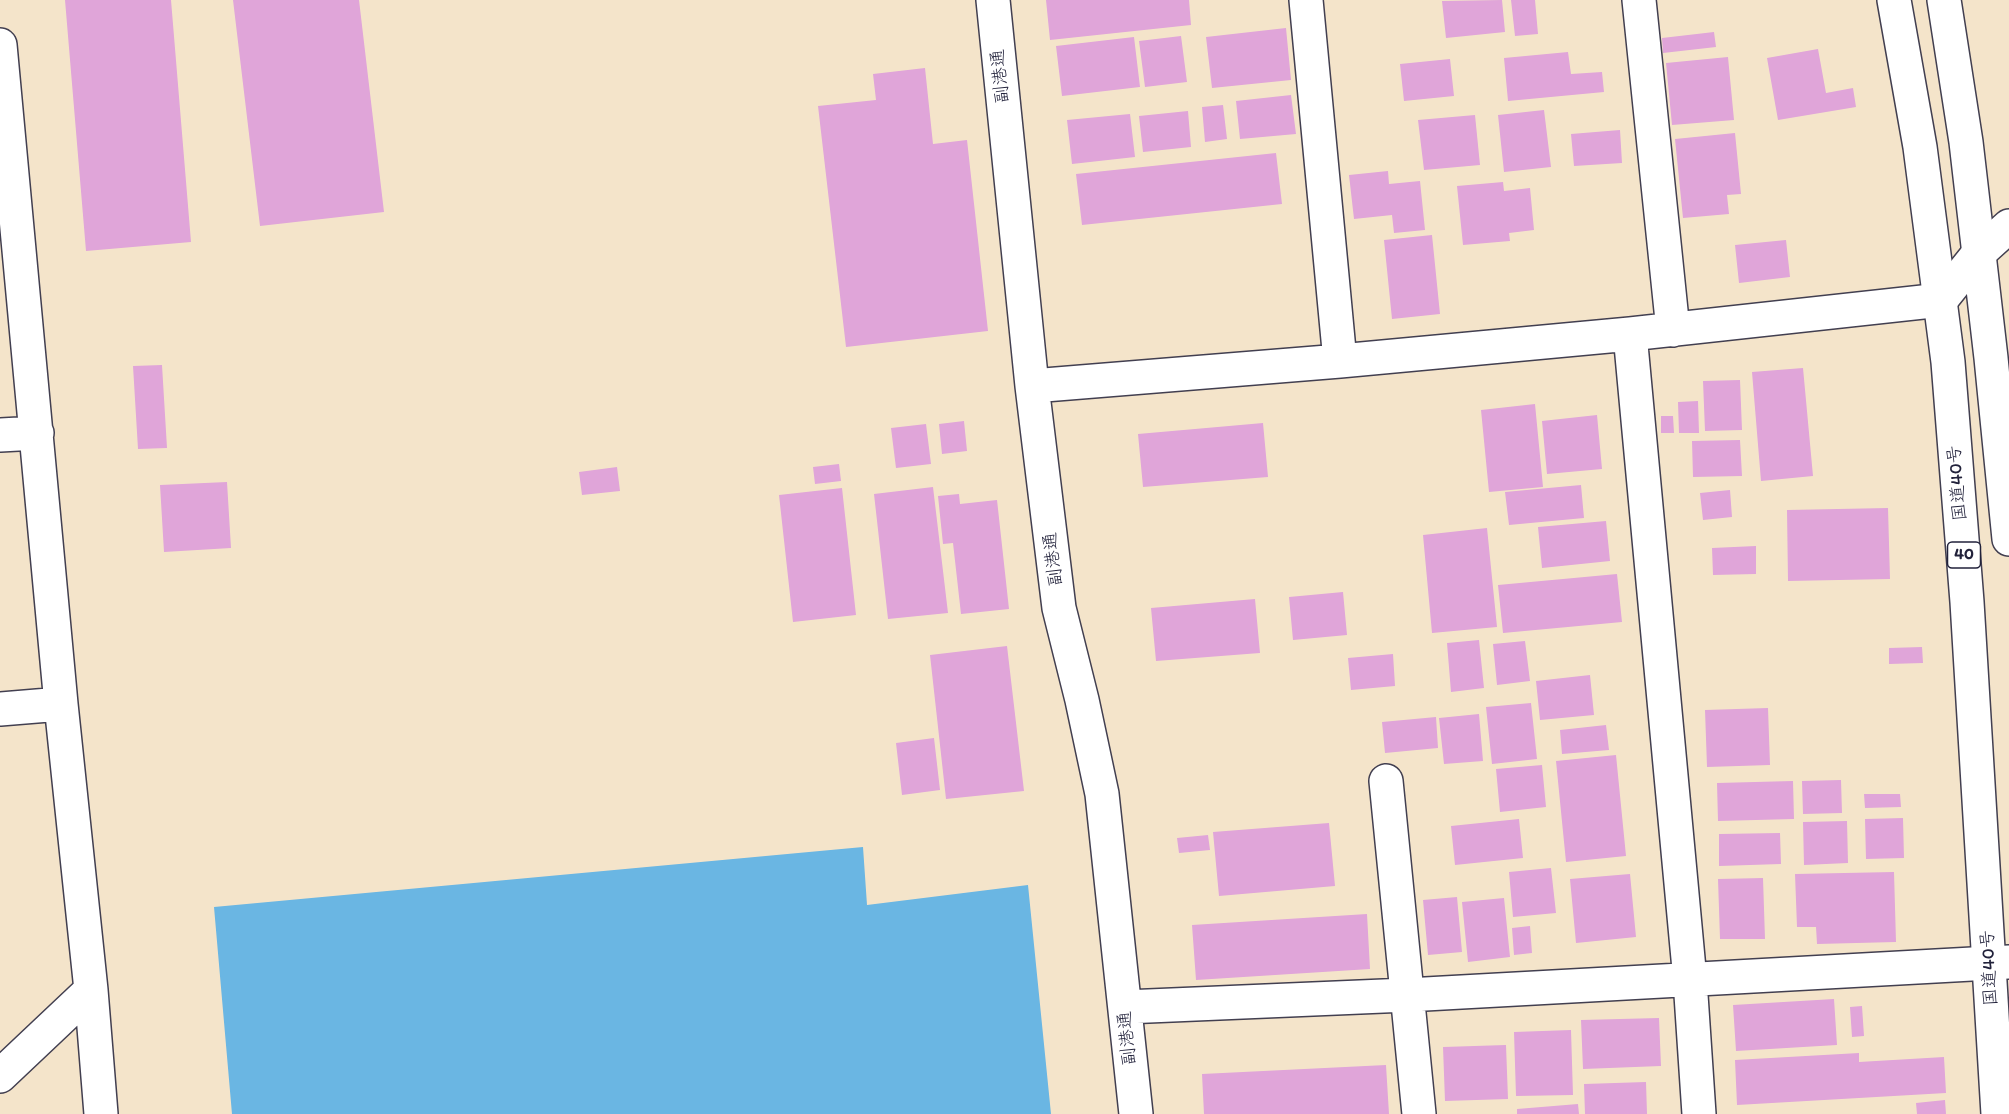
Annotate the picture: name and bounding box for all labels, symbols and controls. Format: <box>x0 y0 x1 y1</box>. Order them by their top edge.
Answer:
street label: 副港通 <box>987 48 1015 104</box>
street label: 国道40号 <box>1944 444 1972 522</box>
street label: 副港通 <box>1040 531 1068 587</box>
road number: 40 <box>1948 542 1980 568</box>
street label: 国道40号 <box>1977 930 2003 1006</box>
street label: 副港通 <box>1114 1010 1142 1066</box>

